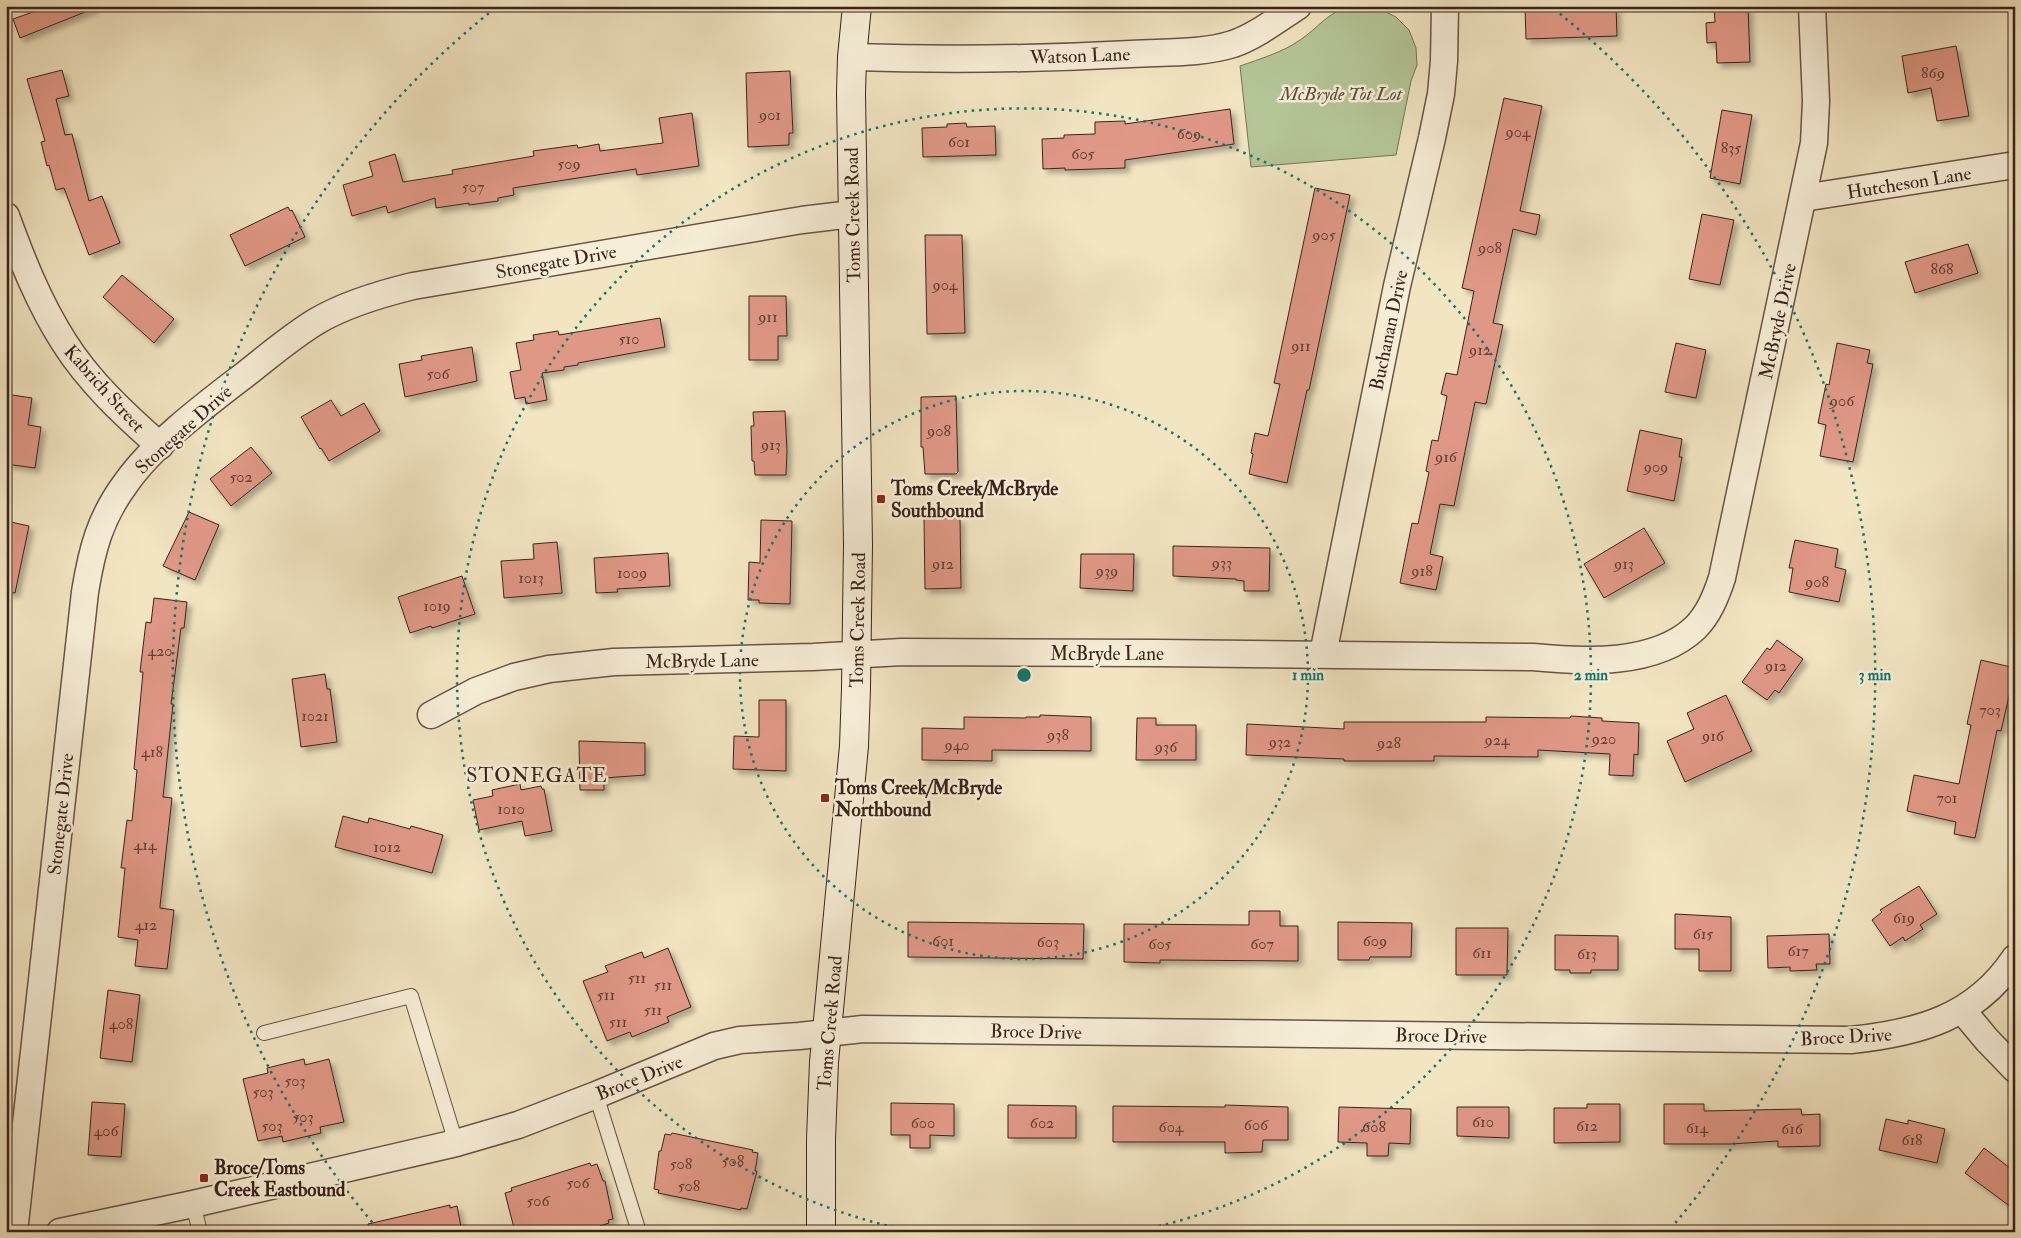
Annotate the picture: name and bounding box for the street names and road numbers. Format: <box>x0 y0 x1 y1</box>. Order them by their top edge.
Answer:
street label: Watson Lane <box>1028 42 1131 70</box>
street label: Toms Creek Road <box>840 146 866 283</box>
street label: Hutcheson Lane <box>1845 161 1973 205</box>
street label: Stonegate Drive <box>494 240 619 284</box>
street label: McBryde Drive <box>1754 261 1802 381</box>
street label: Buchanan Drive <box>1364 268 1413 393</box>
street label: Kabrich Street <box>59 340 150 438</box>
street label: Stonegate Drive <box>130 380 237 480</box>
street label: Toms Creek Road <box>845 551 871 688</box>
street label: McBryde Lane <box>1050 642 1164 666</box>
street label: McBryde Lane <box>645 648 759 674</box>
street label: Stonegate Drive <box>43 752 79 876</box>
street label: Toms Creek Road <box>812 954 848 1092</box>
street label: Broce Drive <box>990 1019 1082 1045</box>
street label: Broce Drive <box>1395 1023 1487 1049</box>
street label: Broce Drive <box>1800 1023 1892 1051</box>
street label: Broce Drive <box>592 1050 686 1106</box>

